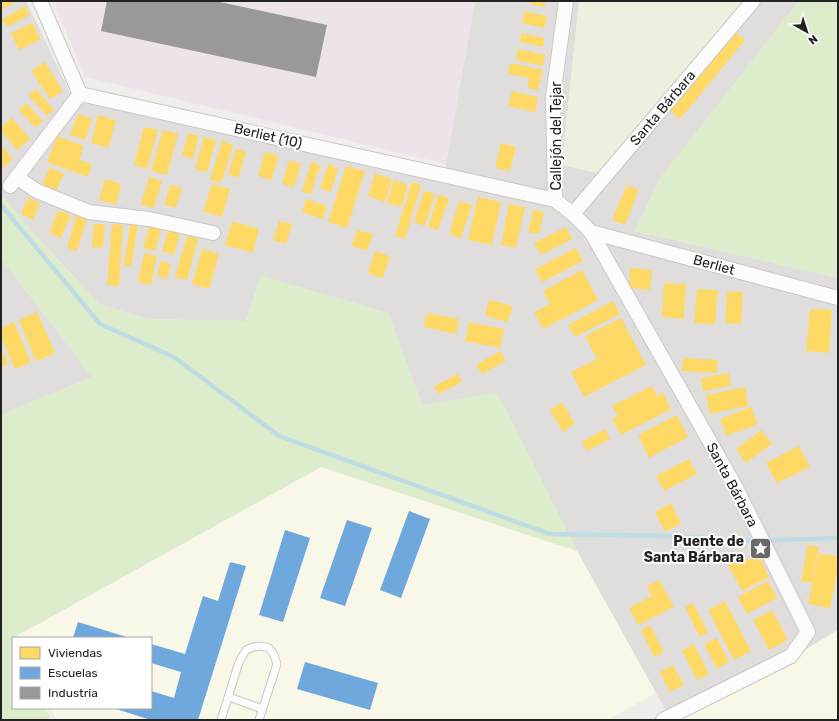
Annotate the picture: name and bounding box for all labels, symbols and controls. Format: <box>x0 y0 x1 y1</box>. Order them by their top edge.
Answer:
north arrow <box>787 12 827 52</box>
text: N <box>806 32 820 47</box>
street label: Santa Bárbara <box>627 67 699 149</box>
street label: Callejón del Tejar <box>548 81 565 191</box>
street label: Berliet (10) <box>232 120 304 152</box>
street label: Berliet <box>691 251 737 279</box>
street label: Santa Bárbara <box>703 440 761 530</box>
place label: Puente de Santa Bárbara <box>644 533 744 566</box>
place icon: Puente de Santa Bárbara <box>747 536 773 562</box>
legend <box>12 637 152 709</box>
text: Viviendas <box>48 646 102 660</box>
text: Escuelas <box>48 666 98 680</box>
text: Industria <box>48 686 98 700</box>

